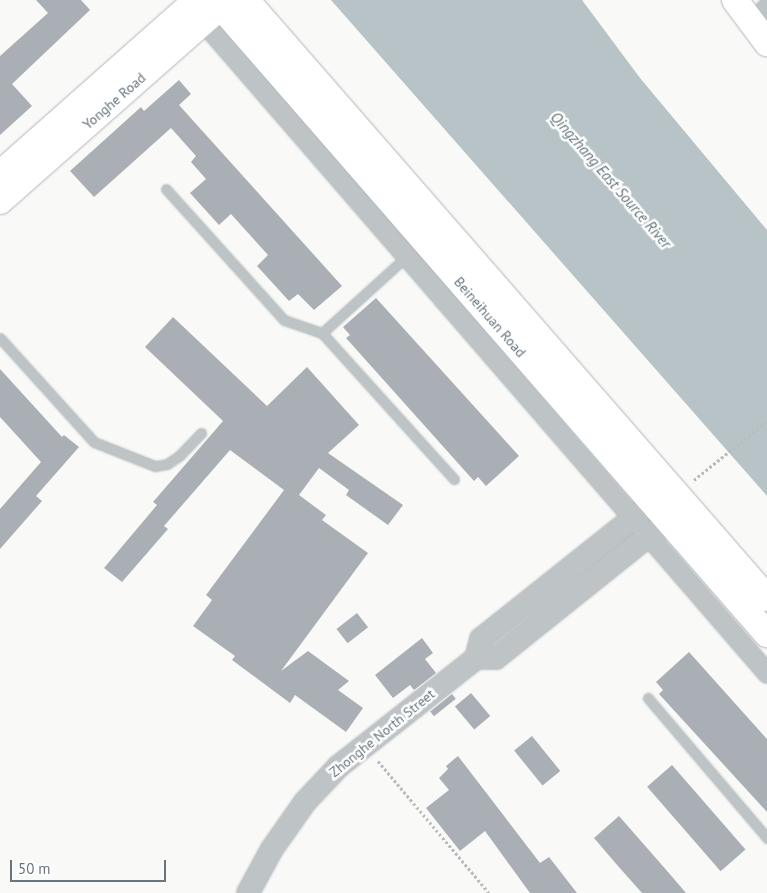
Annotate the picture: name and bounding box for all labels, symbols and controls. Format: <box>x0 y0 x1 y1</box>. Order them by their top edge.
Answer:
street label: Yonghe Road <box>79 69 149 133</box>
water label: Qingzhang East Source River <box>547 108 675 252</box>
street label: Beineihuan Road <box>451 273 529 361</box>
street label: Zhonghe North Street <box>326 685 438 781</box>
scale bar <box>12 850 169 882</box>
text: 50 m <box>18 859 51 878</box>

